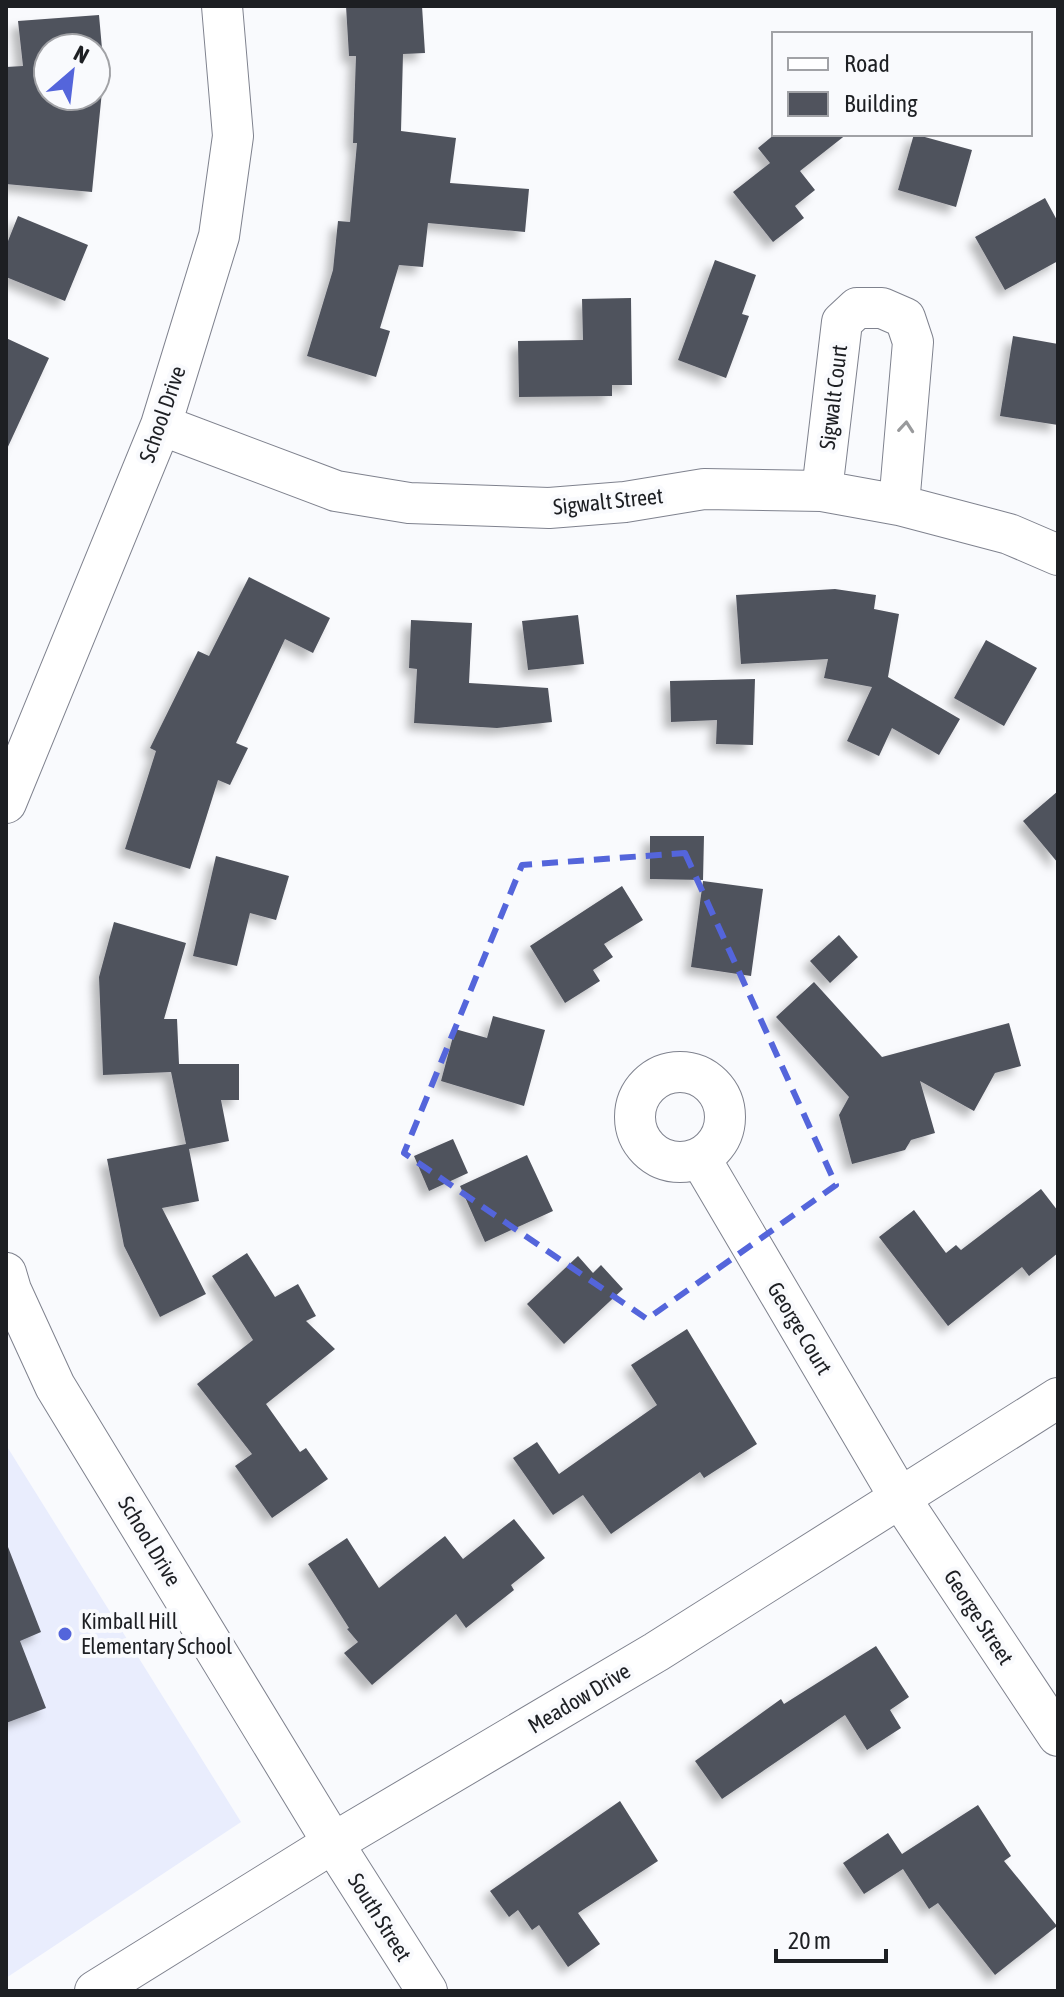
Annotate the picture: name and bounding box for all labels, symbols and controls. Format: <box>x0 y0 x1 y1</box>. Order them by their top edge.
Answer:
north arrow <box>32 32 112 112</box>
legend <box>772 32 1032 136</box>
text: N <box>70 40 93 69</box>
text: Road <box>844 50 890 77</box>
text: Building <box>844 90 918 117</box>
street label: Sigwalt Court <box>814 343 852 451</box>
street label: School Drive <box>133 362 191 466</box>
one-way arrow <box>897 420 914 433</box>
street label: Sigwalt Street <box>552 482 664 520</box>
street label: George Court <box>762 1277 838 1379</box>
street label: School Drive <box>113 1491 187 1591</box>
street label: George Street <box>939 1565 1019 1669</box>
place label: Kimball Hill Elementary School <box>81 1608 232 1659</box>
marker: Kimball Hill Elementary School <box>56 1625 74 1643</box>
street label: Meadow Drive <box>523 1657 635 1739</box>
street label: South Street <box>343 1868 417 1966</box>
scale bar <box>776 1913 886 1963</box>
text: 20 m <box>788 1927 831 1954</box>

